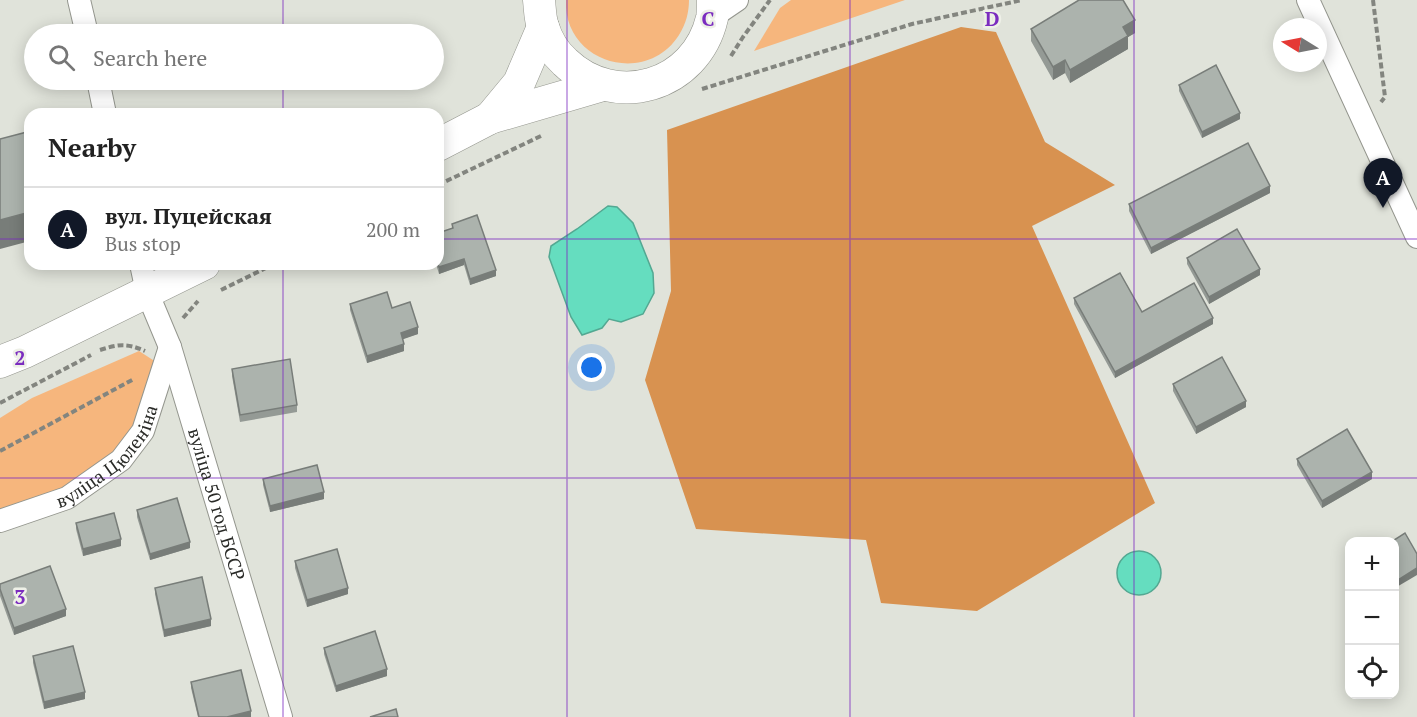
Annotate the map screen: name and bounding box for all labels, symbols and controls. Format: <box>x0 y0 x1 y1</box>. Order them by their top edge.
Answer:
text: C <box>701 5 715 32</box>
text: D <box>985 5 999 32</box>
north arrow <box>1273 18 1327 72</box>
search box <box>24 24 444 90</box>
icon: search <box>45 41 78 74</box>
text: Search here <box>93 43 207 72</box>
text: Nearby <box>48 130 136 164</box>
pin: A <box>1364 158 1402 208</box>
text: вул. Пуцейская <box>105 201 272 230</box>
text: A <box>60 216 75 243</box>
text: 200 m <box>366 216 420 243</box>
text: Bus stop <box>105 230 181 257</box>
text: 2 <box>14 344 26 371</box>
your location <box>577 353 606 382</box>
street label: вуліца Цюленіна <box>53 402 163 513</box>
street label: вуліца 50 год БССР <box>183 425 251 583</box>
map controls <box>1345 537 1399 699</box>
button: + <box>1345 537 1399 591</box>
text: 3 <box>14 583 26 610</box>
button: − <box>1345 591 1399 645</box>
button: locate <box>1345 645 1399 699</box>

